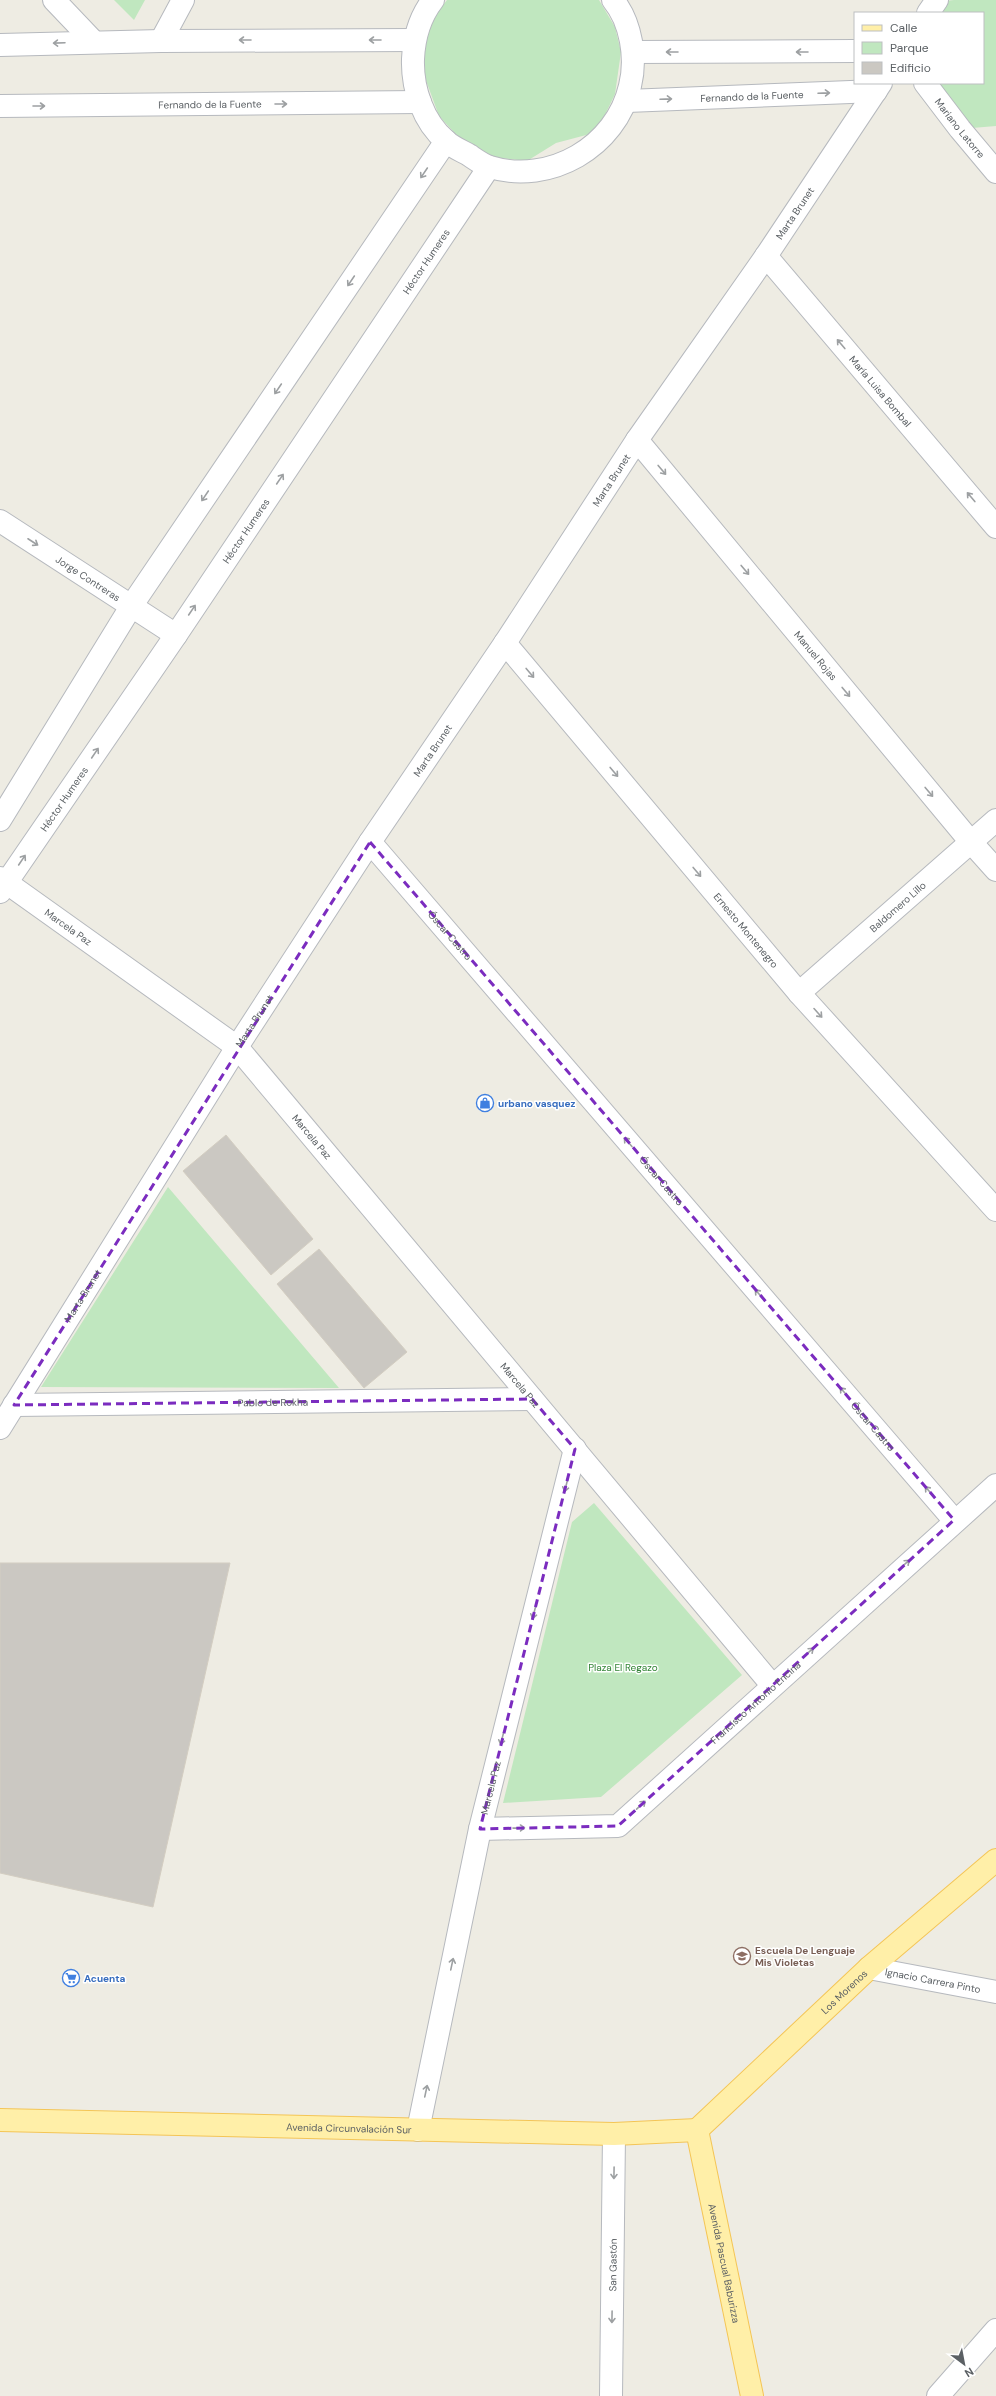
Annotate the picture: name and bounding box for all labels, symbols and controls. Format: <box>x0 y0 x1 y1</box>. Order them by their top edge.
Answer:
legend <box>854 12 984 84</box>
text: Calle <box>890 20 917 36</box>
one-way arrow <box>239 36 252 44</box>
one-way arrow <box>369 36 382 44</box>
one-way arrow <box>53 39 66 47</box>
text: Parque <box>890 40 929 56</box>
one-way arrow <box>666 48 679 56</box>
one-way arrow <box>796 48 809 56</box>
text: Edificio <box>890 60 931 76</box>
street label: Fernando de la Fuente <box>700 87 804 105</box>
one-way arrow <box>817 89 830 96</box>
one-way arrow <box>659 95 672 103</box>
street label: Mariano Latorre <box>932 95 988 161</box>
street label: Fernando de la Fuente <box>158 97 262 111</box>
one-way arrow <box>274 100 287 108</box>
one-way arrow <box>32 102 45 110</box>
one-way arrow <box>420 168 428 179</box>
street label: Marta Brunet <box>772 184 817 242</box>
street label: Héctor Humeres <box>399 226 452 296</box>
one-way arrow <box>347 275 355 286</box>
one-way arrow <box>837 339 846 350</box>
street label: María Luisa Bombal <box>847 353 914 429</box>
one-way arrow <box>274 383 282 394</box>
street label: Marta Brunet <box>589 451 633 509</box>
one-way arrow <box>658 464 667 475</box>
one-way arrow <box>276 474 284 485</box>
one-way arrow <box>201 491 209 502</box>
one-way arrow <box>966 491 975 502</box>
street label: Héctor Humeres <box>219 496 272 566</box>
one-way arrow <box>27 538 39 546</box>
street label: Jorge Contreras <box>53 552 123 604</box>
one-way arrow <box>741 564 750 575</box>
one-way arrow <box>188 605 196 616</box>
street label: Manuel Rojas <box>792 628 840 683</box>
one-way arrow <box>525 667 534 678</box>
one-way arrow <box>841 686 850 697</box>
street label: Marta Brunet <box>410 722 455 779</box>
one-way arrow <box>91 747 99 758</box>
street label: Héctor Humeres <box>37 764 91 834</box>
one-way arrow <box>609 767 618 777</box>
one-way arrow <box>924 786 933 797</box>
one-way arrow <box>18 855 26 866</box>
one-way arrow <box>693 866 702 877</box>
street label: Baldomero Lillo <box>867 878 928 935</box>
street label: Ernesto Montenegro <box>711 890 781 970</box>
street label: Marcela Paz <box>42 906 95 948</box>
street label: Óscar Castro <box>425 908 475 963</box>
street label: Marta Brunet <box>232 992 276 1050</box>
one-way arrow <box>813 1008 822 1018</box>
shop icon: urbano vasquez <box>475 1093 495 1113</box>
place label: urbano vasquez <box>498 1097 576 1110</box>
street label: Marcela Paz <box>290 1111 335 1162</box>
one-way arrow <box>624 1137 633 1147</box>
street label: Óscar Castro <box>637 1153 687 1208</box>
street label: Marta Brunet <box>61 1266 104 1325</box>
one-way arrow <box>754 1288 763 1299</box>
street label: Marcela Paz <box>498 1360 543 1410</box>
one-way arrow <box>839 1387 848 1397</box>
street label: Pablo de Rokha <box>238 1395 308 1409</box>
street label: Óscar Castro <box>848 1399 898 1454</box>
one-way arrow <box>562 1480 569 1493</box>
one-way arrow <box>924 1485 933 1496</box>
one-way arrow <box>900 1560 910 1569</box>
one-way arrow <box>530 1606 537 1619</box>
one-way arrow <box>804 1647 814 1656</box>
street label: Francisco Antonio Encina <box>707 1658 803 1746</box>
park label: Plaza El Regazo <box>588 1661 658 1674</box>
one-way arrow <box>498 1732 506 1745</box>
street label: Marcela Paz <box>477 1759 503 1816</box>
one-way arrow <box>635 1801 646 1810</box>
one-way arrow <box>512 1824 525 1832</box>
place label: Escuela De Lenguaje Mis Violetas <box>755 1944 855 1969</box>
school or university icon: Escuela De Lenguaje Mis Violetas <box>732 1946 752 1966</box>
one-way arrow <box>448 1958 456 1971</box>
street label: Ignacio Carrera Pinto <box>884 1965 982 1995</box>
street label: Los Morenos <box>818 1967 870 2016</box>
supermarket icon: Acuenta <box>61 1968 81 1988</box>
place label: Acuenta <box>84 1972 126 1985</box>
one-way arrow <box>422 2085 430 2098</box>
street label: Avenida Circunvalación Sur <box>286 2120 412 2136</box>
one-way arrow <box>610 2166 617 2179</box>
street label: Avenida Pascual Baburizza <box>706 2202 743 2324</box>
street label: San Gastón <box>606 2238 619 2292</box>
one-way arrow <box>608 2310 616 2323</box>
north arrow <box>944 2344 984 2384</box>
text: N <box>962 2364 976 2381</box>

